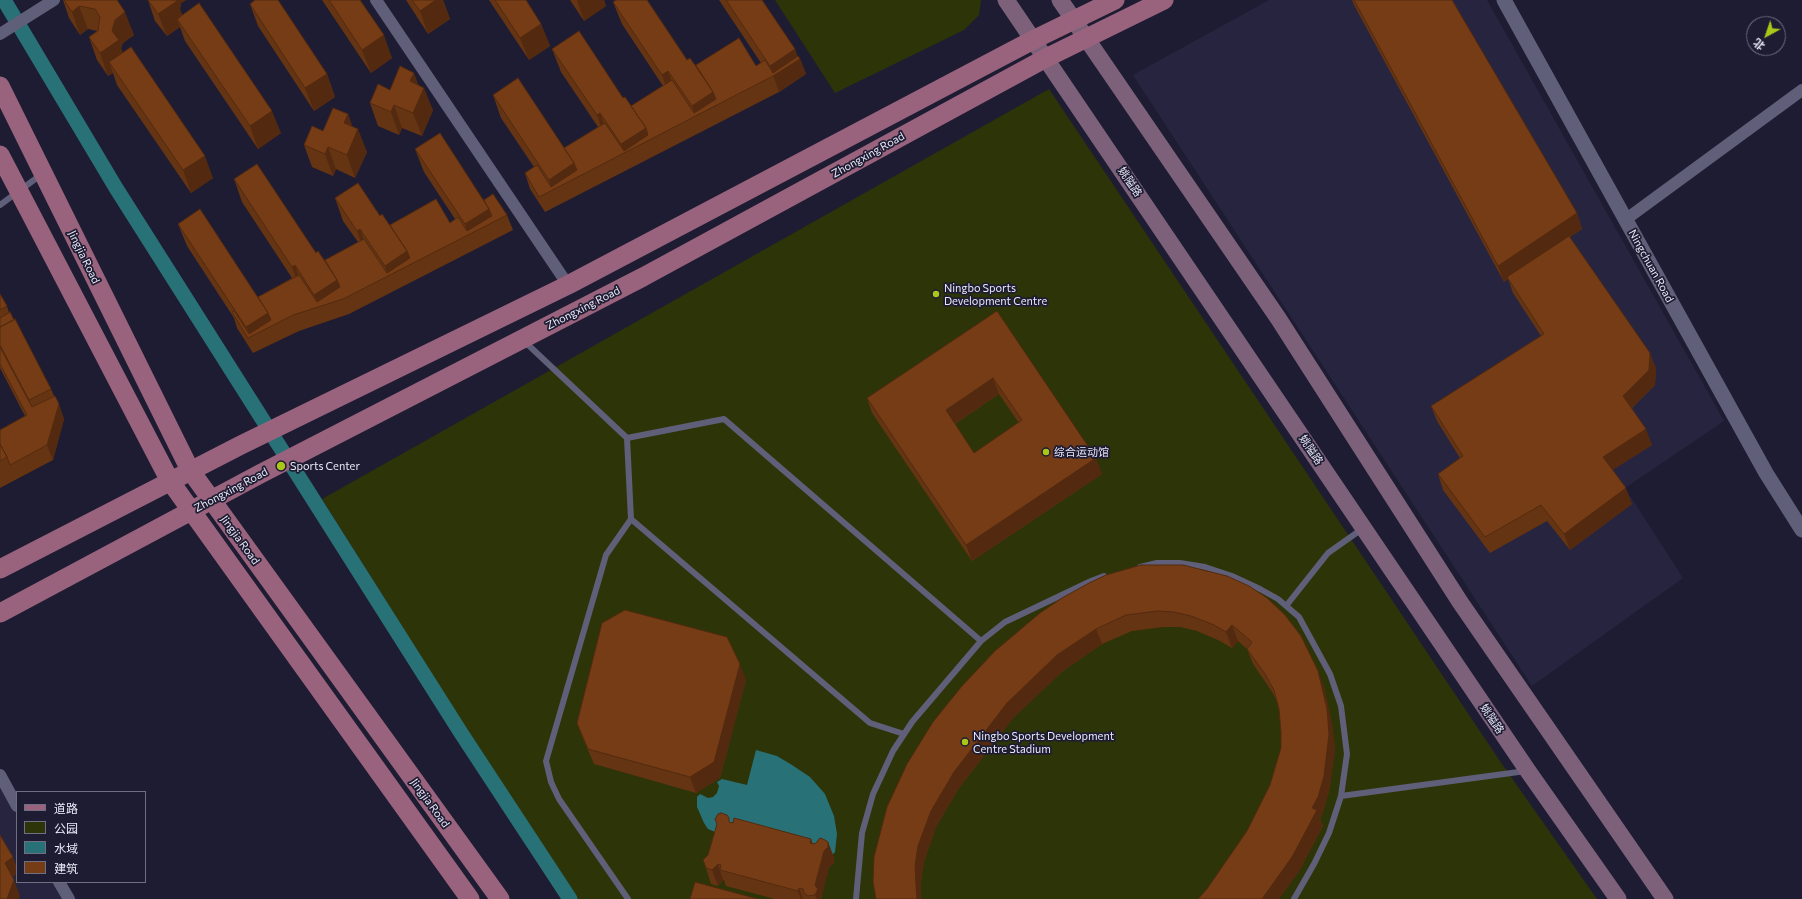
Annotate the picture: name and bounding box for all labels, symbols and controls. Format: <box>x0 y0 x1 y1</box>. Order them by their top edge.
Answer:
north arrow <box>1746 16 1786 56</box>
text: 北 <box>1750 36 1767 53</box>
street label: Zhongxing Road <box>829 130 907 180</box>
street label: 姚隘路 <box>1115 165 1145 199</box>
street label: Ningchuan Road <box>1626 227 1676 305</box>
street label: Jingjia Road <box>65 228 103 286</box>
place label: Ningbo Sports Development Centre <box>944 281 1047 307</box>
street label: Zhongxing Road <box>544 284 622 332</box>
marker: Ningbo Sports Development Centre <box>931 289 941 299</box>
street label: 姚隘路 <box>1296 433 1326 467</box>
place label: 综合运动馆 <box>1054 445 1109 459</box>
marker: 综合运动馆 <box>1041 447 1051 457</box>
place label: Sports Center <box>290 459 360 473</box>
marker: Sports Center <box>275 460 287 472</box>
street label: Zhongxing Road <box>192 465 270 515</box>
street label: Jingjia Road <box>218 513 262 567</box>
street label: 姚隘路 <box>1477 702 1507 736</box>
place label: Ningbo Sports Development Centre Stadium <box>973 729 1114 755</box>
marker: Ningbo Sports Development Centre Stadium <box>960 737 970 747</box>
street label: Jingjia Road <box>408 776 452 830</box>
legend <box>16 791 146 883</box>
text: 道路 <box>54 801 78 815</box>
text: 公园 <box>54 821 78 835</box>
text: 水域 <box>54 841 78 855</box>
text: 建筑 <box>54 861 78 875</box>

